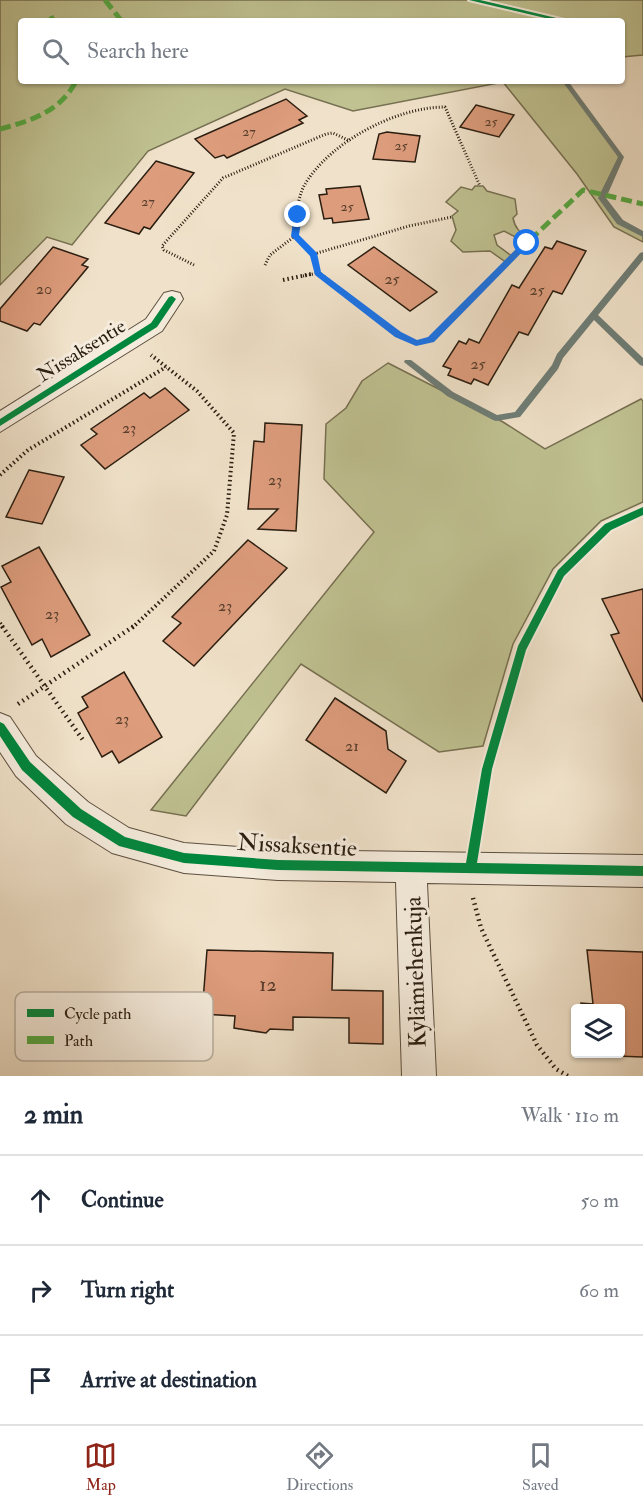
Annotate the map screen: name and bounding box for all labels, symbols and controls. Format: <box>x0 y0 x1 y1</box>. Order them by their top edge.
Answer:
search box <box>18 18 625 84</box>
icon: search <box>39 35 72 68</box>
text: Search here <box>87 37 189 65</box>
house number: 25 <box>484 113 498 130</box>
house number: 27 <box>242 123 256 140</box>
house number: 25 <box>394 137 408 154</box>
house number: 27 <box>141 193 155 210</box>
house number: 25 <box>340 198 354 215</box>
route end <box>284 201 310 227</box>
route start <box>513 229 539 255</box>
house number: 25 <box>384 269 400 289</box>
house number: 20 <box>36 279 52 299</box>
house number: 25 <box>529 280 545 300</box>
street label: Nissaksentie <box>32 313 130 387</box>
house number: 25 <box>470 354 486 374</box>
house number: 23 <box>122 418 136 438</box>
house number: 23 <box>268 470 282 490</box>
house number: 23 <box>218 596 232 616</box>
house number: 23 <box>45 604 59 624</box>
house number: 23 <box>115 709 129 729</box>
house number: 21 <box>345 736 359 756</box>
street label: Nissaksentie <box>236 827 358 864</box>
street label: Kylämiehenkuja <box>397 895 434 1048</box>
house number: 12 <box>259 972 277 997</box>
legend <box>15 992 213 1061</box>
text: Cycle path <box>64 1004 132 1025</box>
map controls <box>571 1004 625 1058</box>
button: layers <box>571 1004 625 1058</box>
text: Path <box>64 1031 94 1051</box>
text: 2 min <box>24 1099 83 1131</box>
text: Walk · 110 m <box>521 1103 619 1128</box>
icon: ahead <box>24 1184 57 1217</box>
text: Continue <box>81 1186 164 1214</box>
text: 50 m <box>580 1188 619 1213</box>
icon: right <box>24 1274 57 1307</box>
text: Turn right <box>81 1276 174 1304</box>
text: 60 m <box>579 1278 619 1303</box>
icon: arrive <box>24 1364 57 1397</box>
text: Arrive at destination <box>81 1366 257 1394</box>
tab: Map <box>84 1439 117 1495</box>
tab: Directions <box>286 1439 353 1495</box>
tab: Saved <box>522 1439 559 1495</box>

